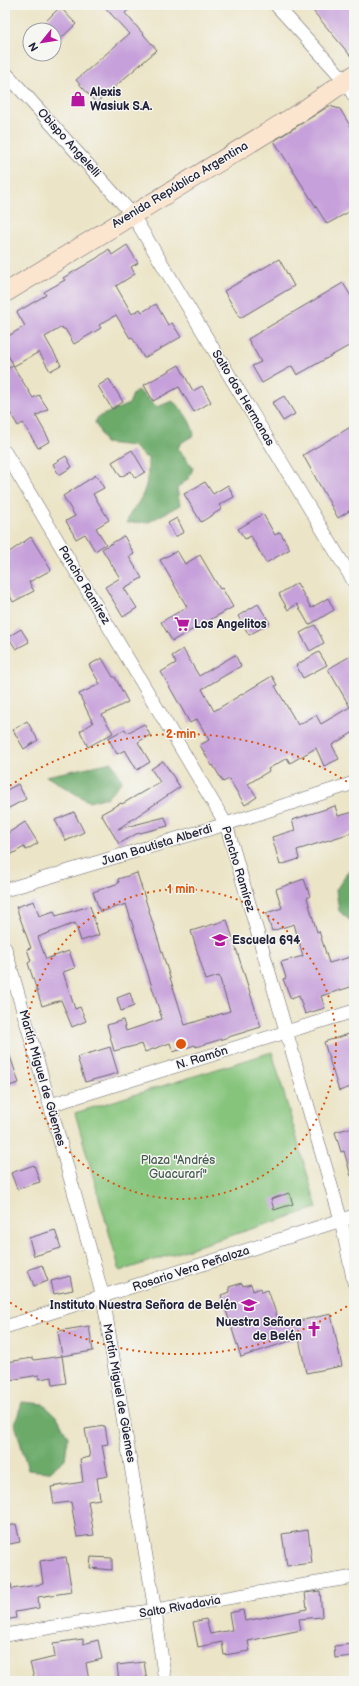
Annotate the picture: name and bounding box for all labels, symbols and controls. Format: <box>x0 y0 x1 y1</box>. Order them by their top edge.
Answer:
north arrow <box>22 22 62 62</box>
text: N <box>26 40 41 54</box>
place label: Alexis Wasiuk S.A. <box>89 85 153 114</box>
shop icon: Alexis Wasiuk S.A. <box>69 90 87 108</box>
street label: Obispo Angelelli <box>34 105 104 181</box>
street label: Avenida República Argentina <box>109 138 251 232</box>
street label: Salto dos Hermanas <box>208 347 278 449</box>
street label: Pancho Ramírez <box>55 543 113 627</box>
supermarket icon: Los Angelitos <box>173 615 191 633</box>
place label: Los Angelitos <box>194 617 267 632</box>
text: 2 min <box>166 727 196 742</box>
street label: Juan Bautista Alberdi <box>100 821 214 869</box>
street label: Pancho Ramírez <box>218 824 258 914</box>
text: 1 min <box>167 882 195 897</box>
school or university icon: Escuela 694 <box>211 931 229 949</box>
place label: Escuela 694 <box>232 933 300 948</box>
street label: Martín Miguel de Güemes <box>15 1008 69 1148</box>
centre of rings <box>174 1037 188 1051</box>
street label: N. Ramón <box>174 1043 230 1073</box>
park label: Plaza "Andrés Guacurarí" <box>141 1153 215 1182</box>
street label: Rosario Vera Peñaloza <box>131 1243 252 1295</box>
school or university icon: Instituto Nuestra Señora de Belén <box>240 1296 258 1314</box>
place label: Instituto Nuestra Señora de Belén <box>50 1298 237 1313</box>
place label: Nuestra Señora de Belén <box>216 1315 302 1344</box>
church icon: Nuestra Señora de Belén <box>305 1320 323 1338</box>
street label: Martín Miguel de Güemes <box>99 1322 139 1464</box>
street label: Salto Rivadavia <box>138 1592 222 1622</box>

